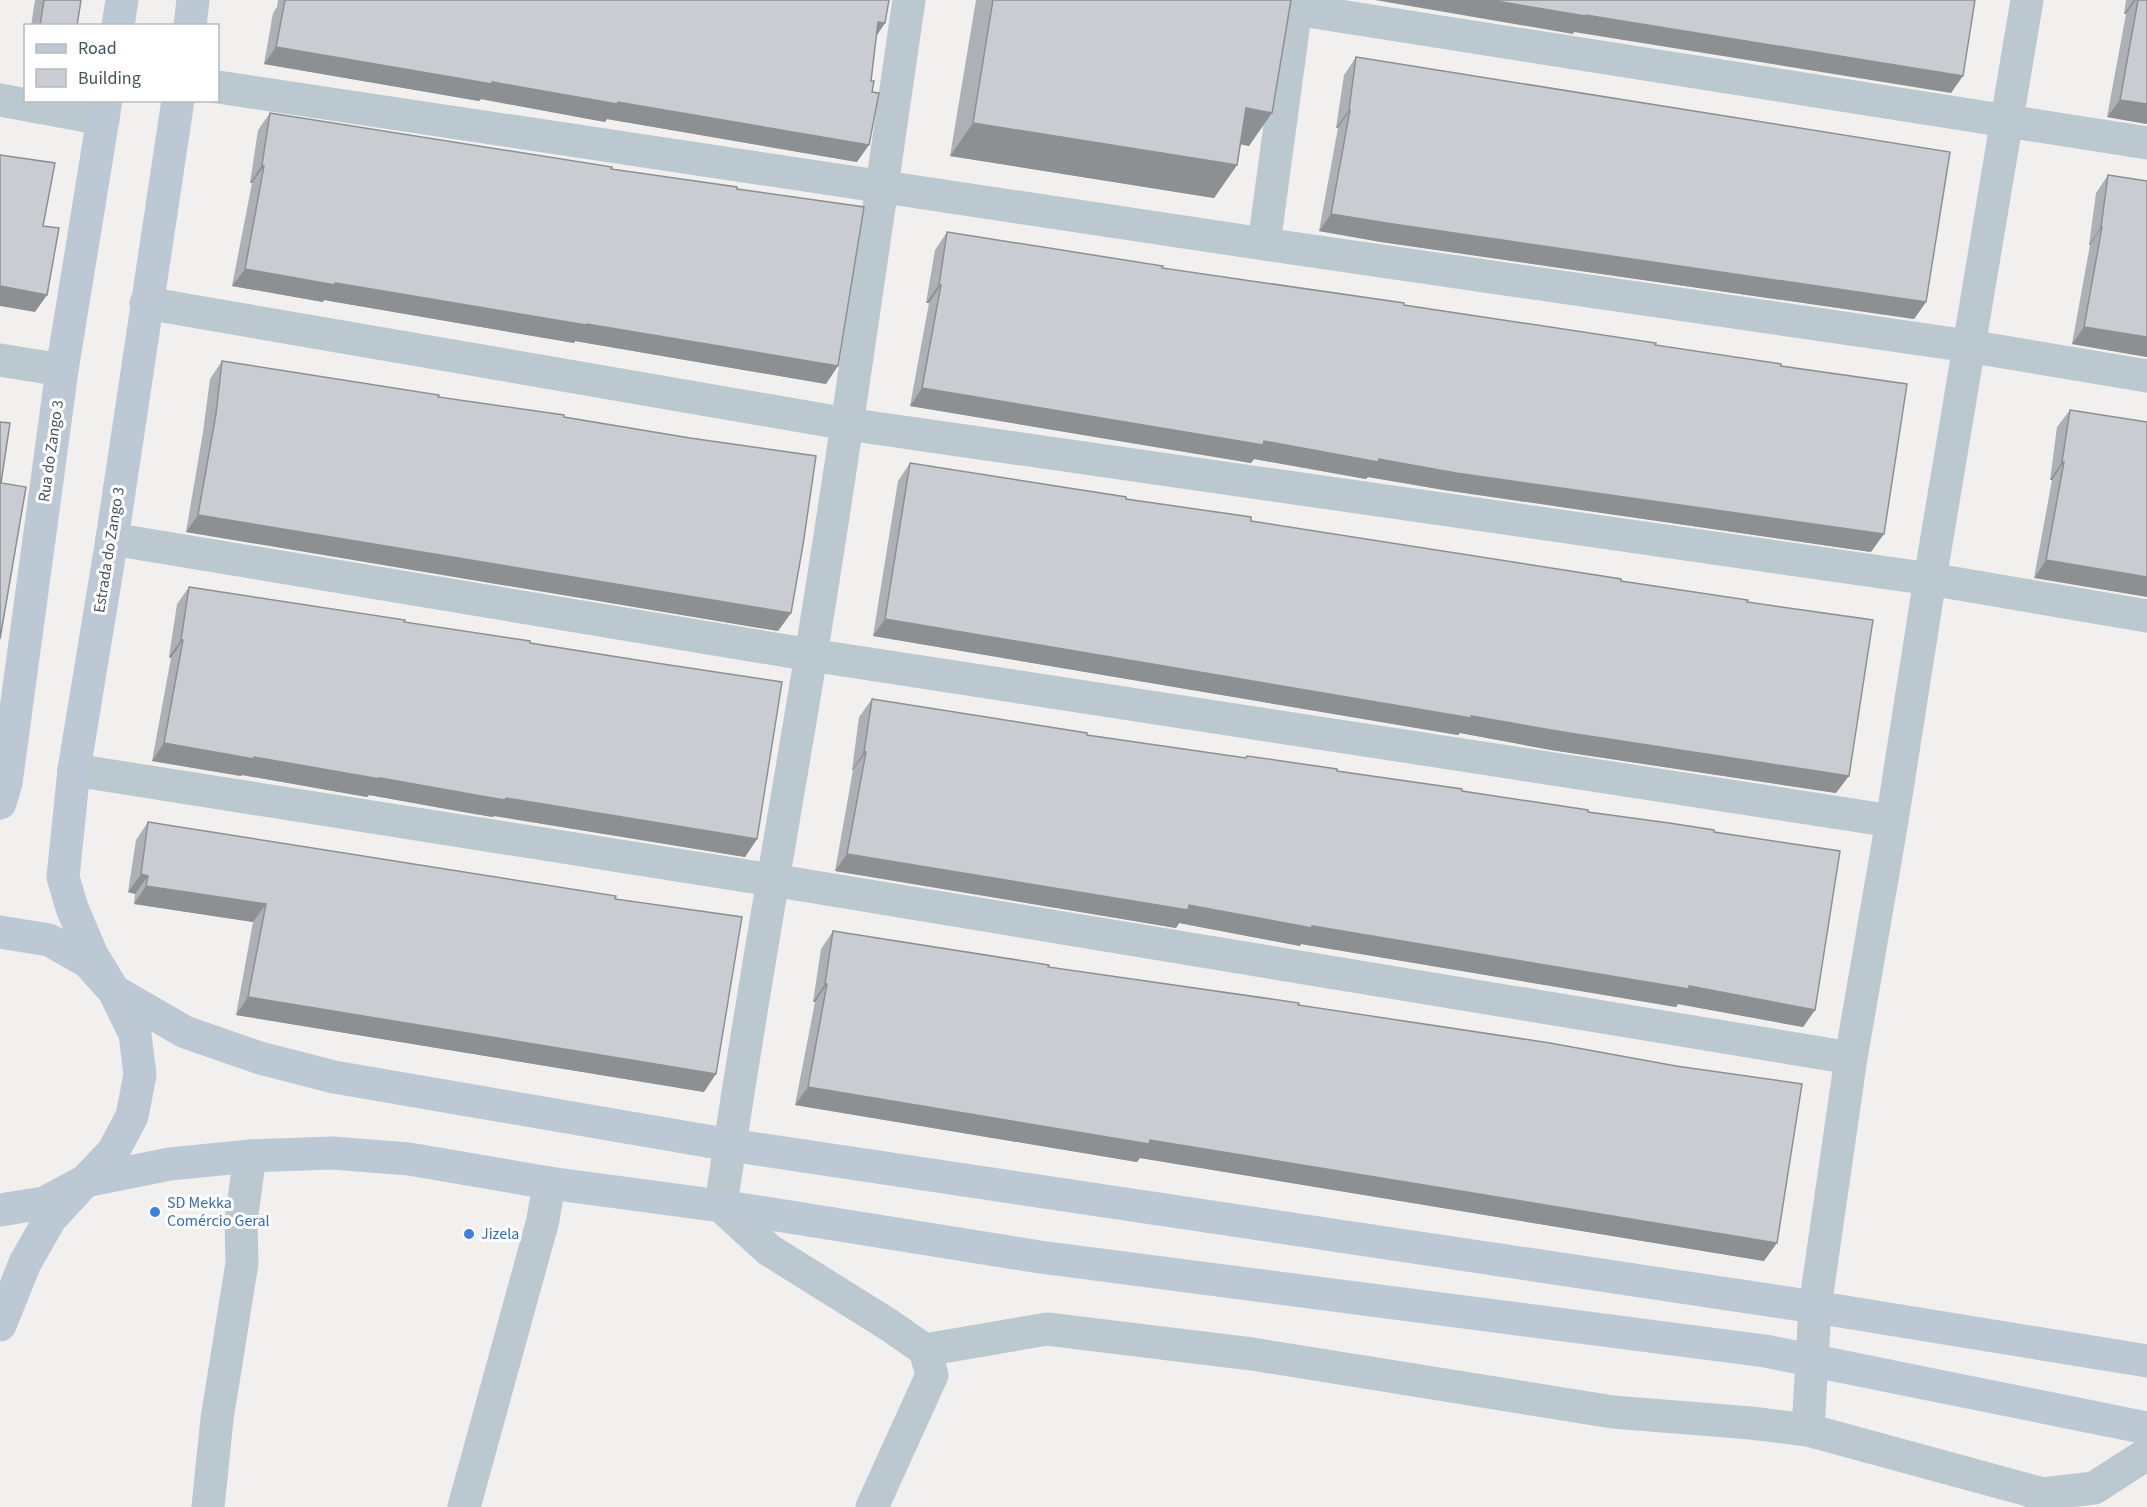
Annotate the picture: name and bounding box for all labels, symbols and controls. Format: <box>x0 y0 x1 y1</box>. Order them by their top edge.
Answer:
legend <box>24 24 219 102</box>
text: Road <box>78 36 117 61</box>
text: Building <box>78 66 141 91</box>
street label: Rua do Zango 3 <box>33 399 69 503</box>
street label: Estrada do Zango 3 <box>88 485 130 615</box>
place label: SD Mekka Comércio Geral <box>167 1192 270 1232</box>
marker: SD Mekka Comércio Geral <box>148 1205 162 1219</box>
place label: Jizela <box>481 1223 519 1245</box>
marker: Jizela <box>462 1227 476 1241</box>

